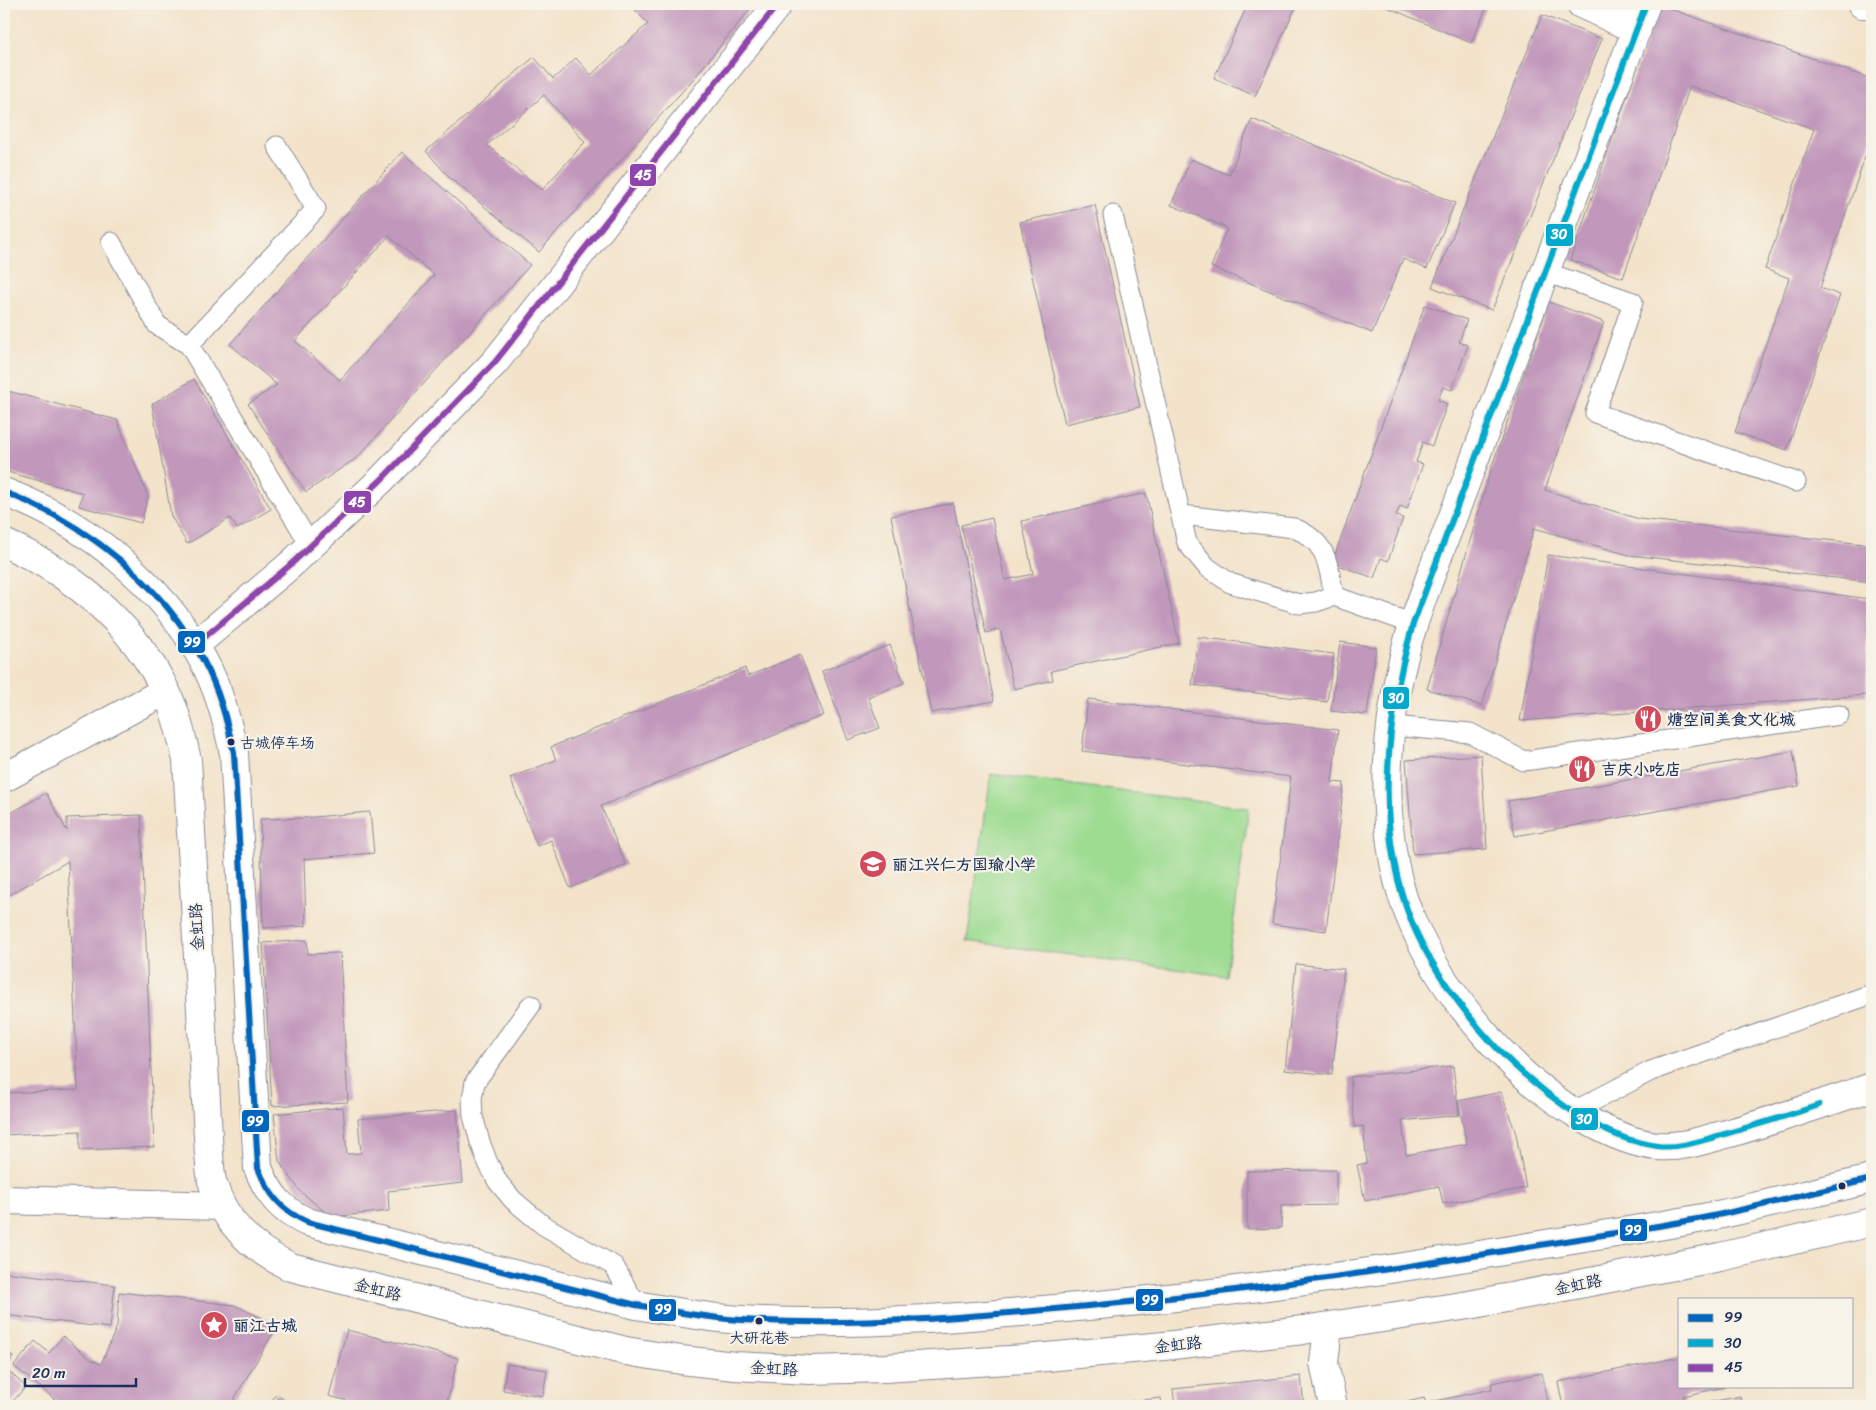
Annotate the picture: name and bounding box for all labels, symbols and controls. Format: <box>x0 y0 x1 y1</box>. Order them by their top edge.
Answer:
line badge: 45 <box>629 163 657 187</box>
text: 45 <box>633 163 652 188</box>
text: 30 <box>1550 222 1567 247</box>
line badge: 30 <box>1545 223 1574 247</box>
line badge: 45 <box>343 490 372 514</box>
text: 45 <box>347 490 366 515</box>
line badge: 99 <box>177 630 206 654</box>
text: 99 <box>183 630 201 655</box>
line badge: 30 <box>1382 686 1410 710</box>
text: 30 <box>1387 686 1404 711</box>
restaurant icon: 煻空间美食文化城 <box>1633 704 1663 734</box>
place label: 煻空间美食文化城 <box>1667 705 1795 734</box>
place label: 古城停车场 <box>240 730 315 756</box>
marker: 古城停车场 <box>226 737 236 747</box>
restaurant icon: 吉庆小吃店 <box>1567 754 1597 784</box>
place label: 吉庆小吃店 <box>1601 755 1681 784</box>
school or university icon: 丽江兴仁方国瑜小学 <box>858 849 888 879</box>
place label: 丽江兴仁方国瑜小学 <box>892 850 1036 879</box>
street label: 金虹路 <box>181 902 212 952</box>
line badge: 30 <box>1570 1107 1599 1131</box>
text: 30 <box>1575 1107 1592 1132</box>
line badge: 99 <box>241 1109 270 1133</box>
text: 99 <box>246 1109 264 1134</box>
unlabelled marker <box>1837 1181 1847 1191</box>
line badge: 99 <box>1619 1218 1648 1242</box>
text: 99 <box>1624 1218 1642 1243</box>
street label: 金虹路 <box>1552 1266 1604 1303</box>
street label: 金虹路 <box>351 1270 405 1309</box>
line badge: 99 <box>1135 1288 1164 1312</box>
text: 99 <box>1141 1288 1159 1313</box>
text: 99 <box>654 1297 672 1322</box>
line badge: 99 <box>648 1298 677 1322</box>
legend <box>1678 1298 1854 1388</box>
text: 99 <box>1724 1304 1742 1330</box>
place icon: 丽江古城 <box>199 1310 229 1340</box>
place label: 丽江古城 <box>233 1311 297 1340</box>
marker: 大研花巷 <box>754 1316 764 1326</box>
place label: 大研花巷 <box>729 1325 789 1351</box>
street label: 金虹路 <box>1153 1328 1203 1361</box>
text: 30 <box>1724 1330 1742 1356</box>
street label: 金虹路 <box>749 1353 799 1384</box>
text: 45 <box>1724 1354 1743 1380</box>
scale bar <box>25 1355 136 1387</box>
text: 20 m <box>32 1360 66 1386</box>

